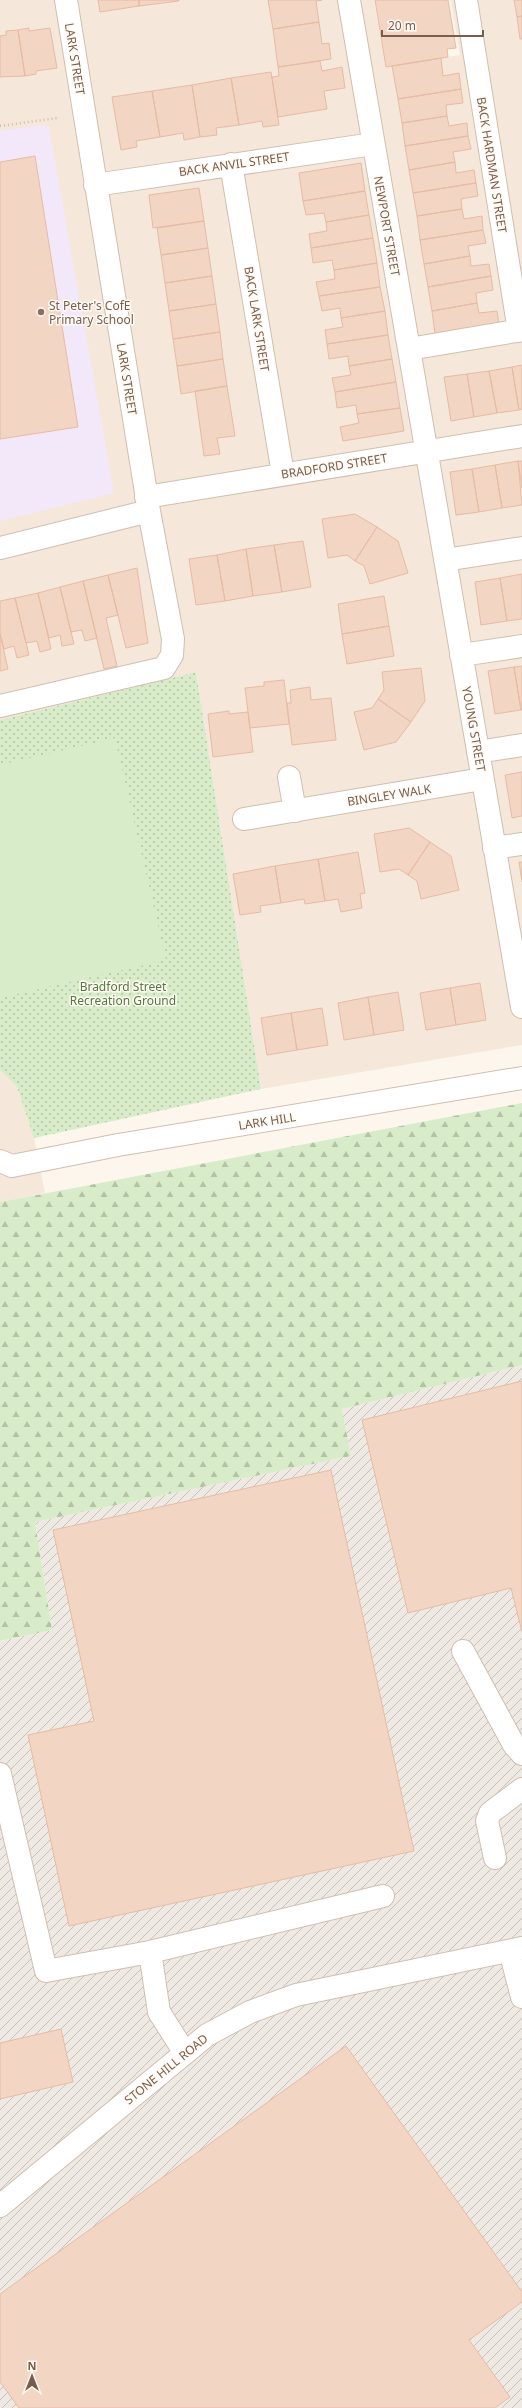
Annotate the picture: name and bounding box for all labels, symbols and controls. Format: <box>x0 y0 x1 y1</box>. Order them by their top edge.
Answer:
scale bar <box>382 12 483 38</box>
text: 20 m <box>388 17 416 34</box>
street label: LARK STREET <box>61 22 89 97</box>
street label: BACK HARDMAN STREET <box>473 96 511 235</box>
street label: BACK ANVIL STREET <box>178 148 291 180</box>
street label: NEWPORT STREET <box>370 174 404 278</box>
street label: BACK LARK STREET <box>240 265 274 373</box>
place label: St Peter's CofE Primary School <box>49 297 134 328</box>
marker: St Peter's CofE Primary School <box>36 307 46 317</box>
street label: LARK STREET <box>113 342 141 417</box>
street label: BRADFORD STREET <box>280 449 389 483</box>
street label: YOUNG STREET <box>458 685 490 773</box>
street label: BINGLEY WALK <box>346 780 433 810</box>
park label: Bradford Street Recreation Ground <box>70 978 176 1009</box>
street label: LARK HILL <box>237 1108 297 1134</box>
street label: STONE HILL ROAD <box>121 2030 212 2108</box>
north arrow <box>12 2356 52 2396</box>
text: N <box>28 2358 36 2373</box>

